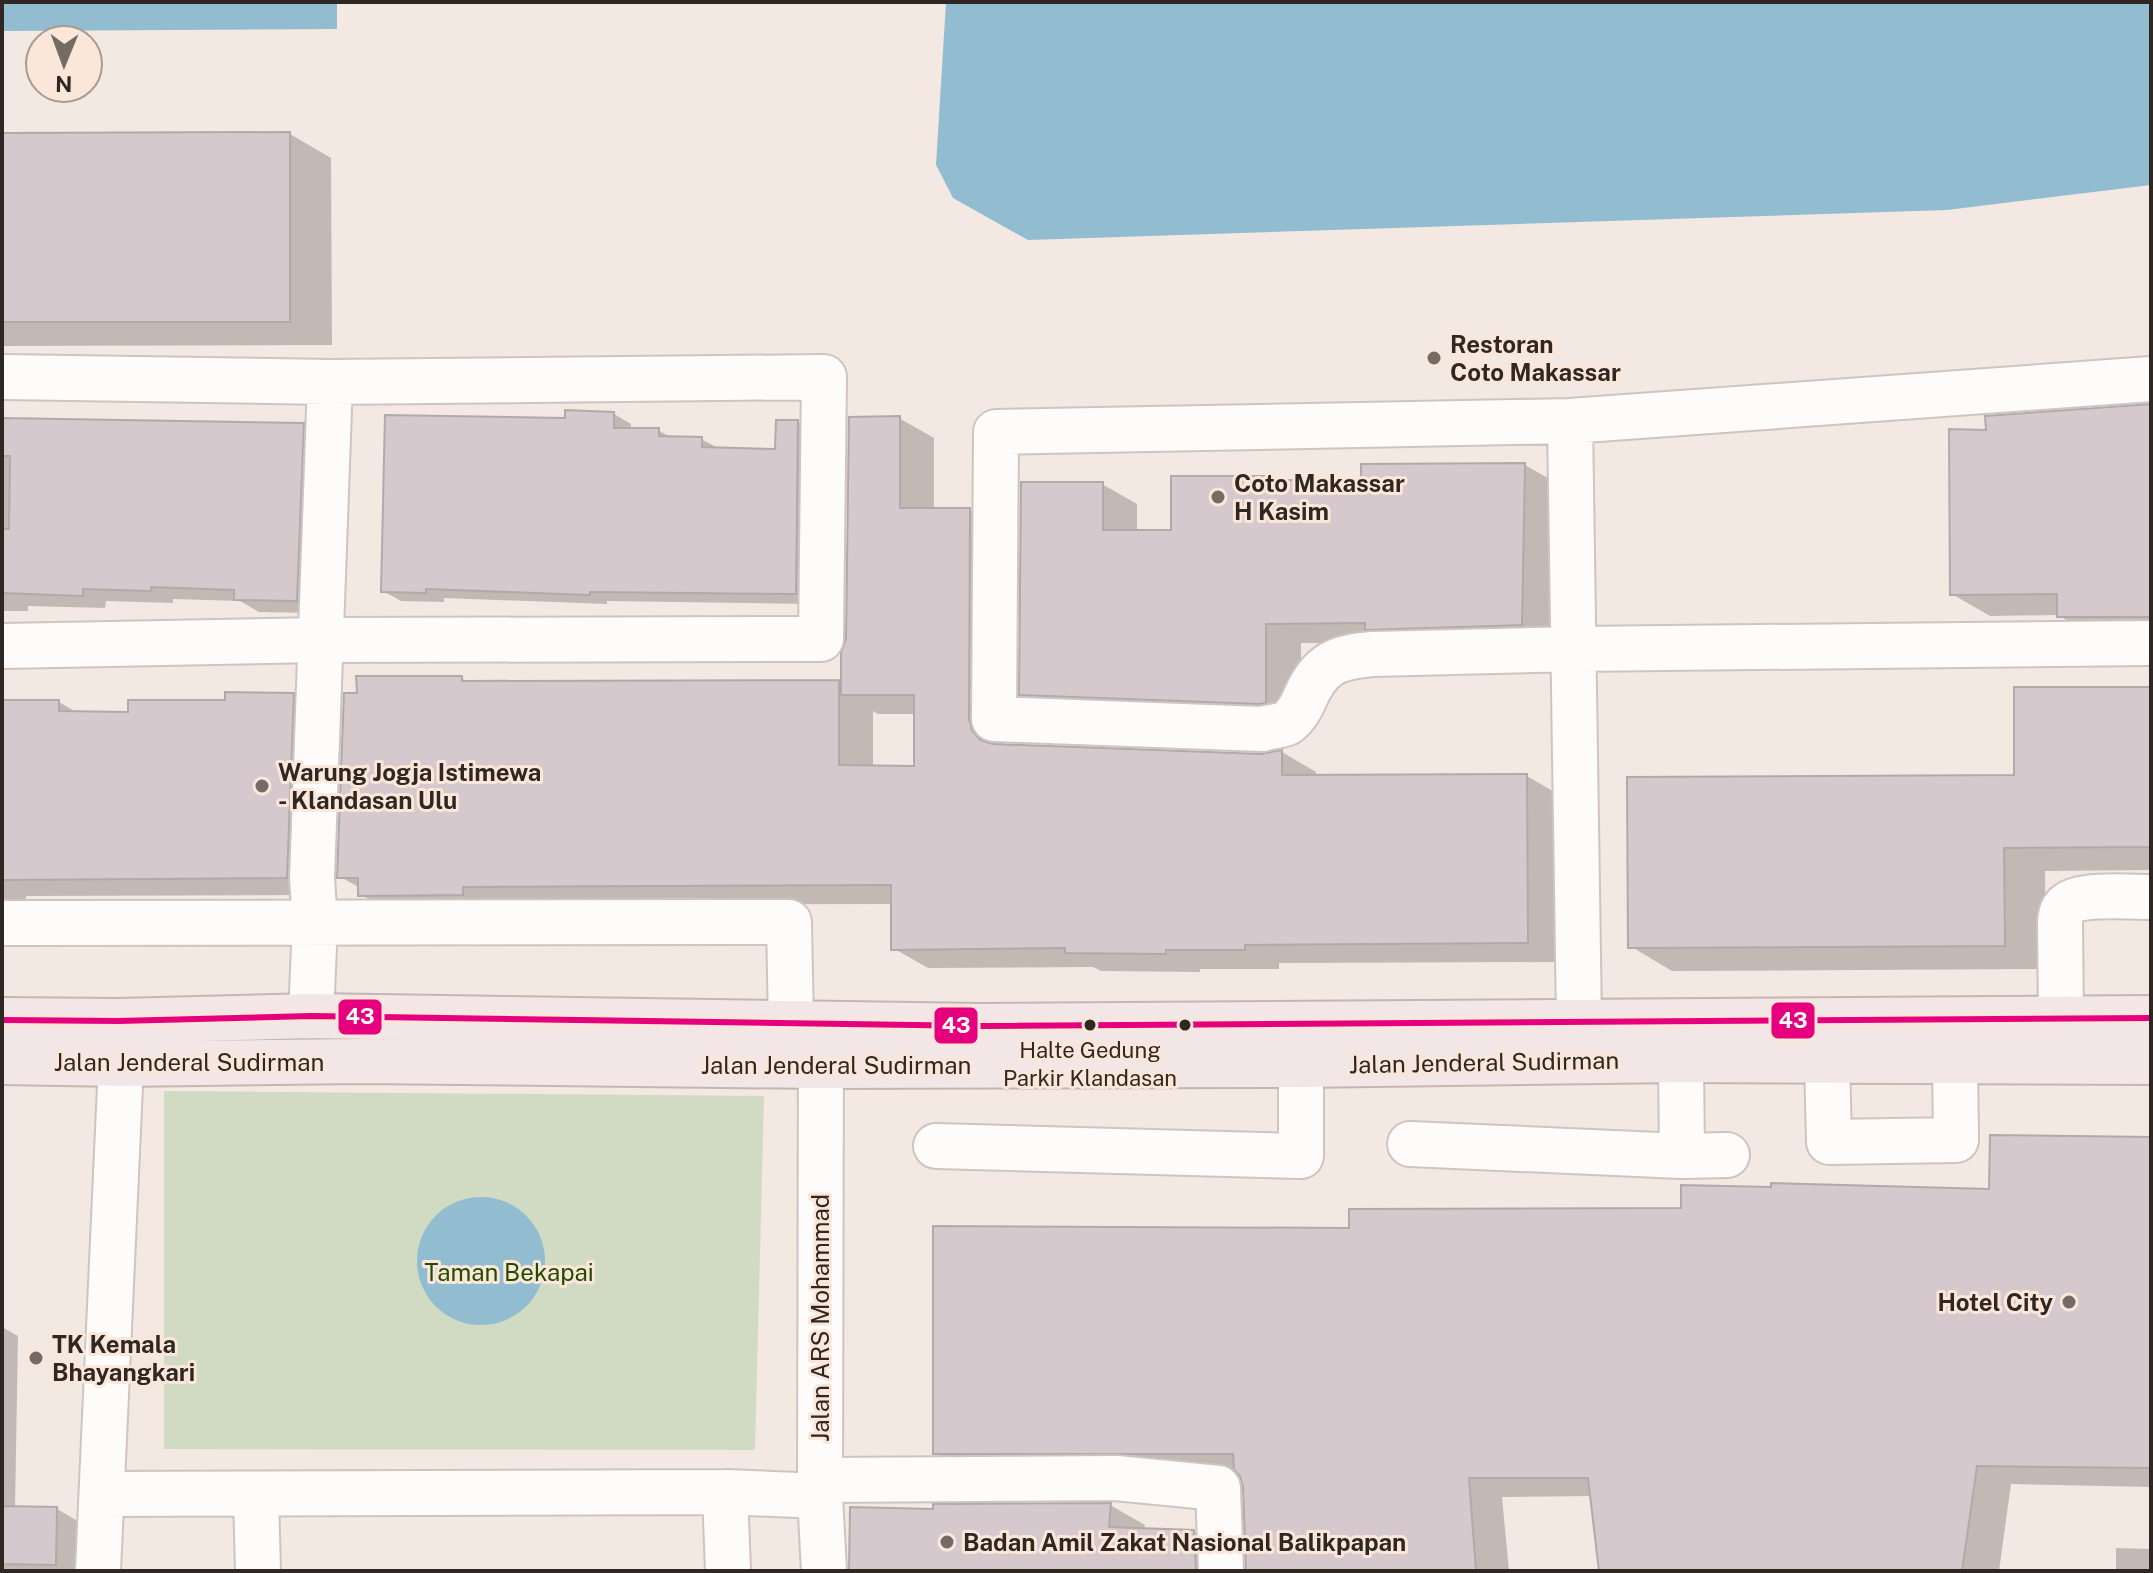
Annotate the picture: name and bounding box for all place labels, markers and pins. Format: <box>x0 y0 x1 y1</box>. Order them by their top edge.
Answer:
place label: Restoran Coto Makassar <box>1450 330 1621 386</box>
marker: Restoran Coto Makassar <box>1425 349 1443 367</box>
place label: Coto Makassar H Kasim <box>1234 469 1405 525</box>
marker: Coto Makassar H Kasim <box>1209 488 1227 506</box>
place label: Warung Jogja Istimewa - Klandasan Ulu <box>278 758 541 814</box>
marker: Warung Jogja Istimewa - Klandasan Ulu <box>253 777 271 795</box>
marker: Halte Gedung Parkir Klandasan <box>1082 1017 1098 1033</box>
unlabelled marker <box>1177 1017 1193 1033</box>
place label: Halte Gedung Parkir Klandasan <box>1003 1037 1177 1091</box>
place label: Hotel City <box>1938 1288 2053 1316</box>
marker: Hotel City <box>2060 1293 2078 1311</box>
place label: TK Kemala Bhayangkari <box>52 1330 195 1386</box>
marker: TK Kemala Bhayangkari <box>27 1349 45 1367</box>
place label: Badan Amil Zakat Nasional Balikpapan <box>963 1528 1406 1556</box>
marker: Badan Amil Zakat Nasional Balikpapan <box>938 1533 956 1551</box>

